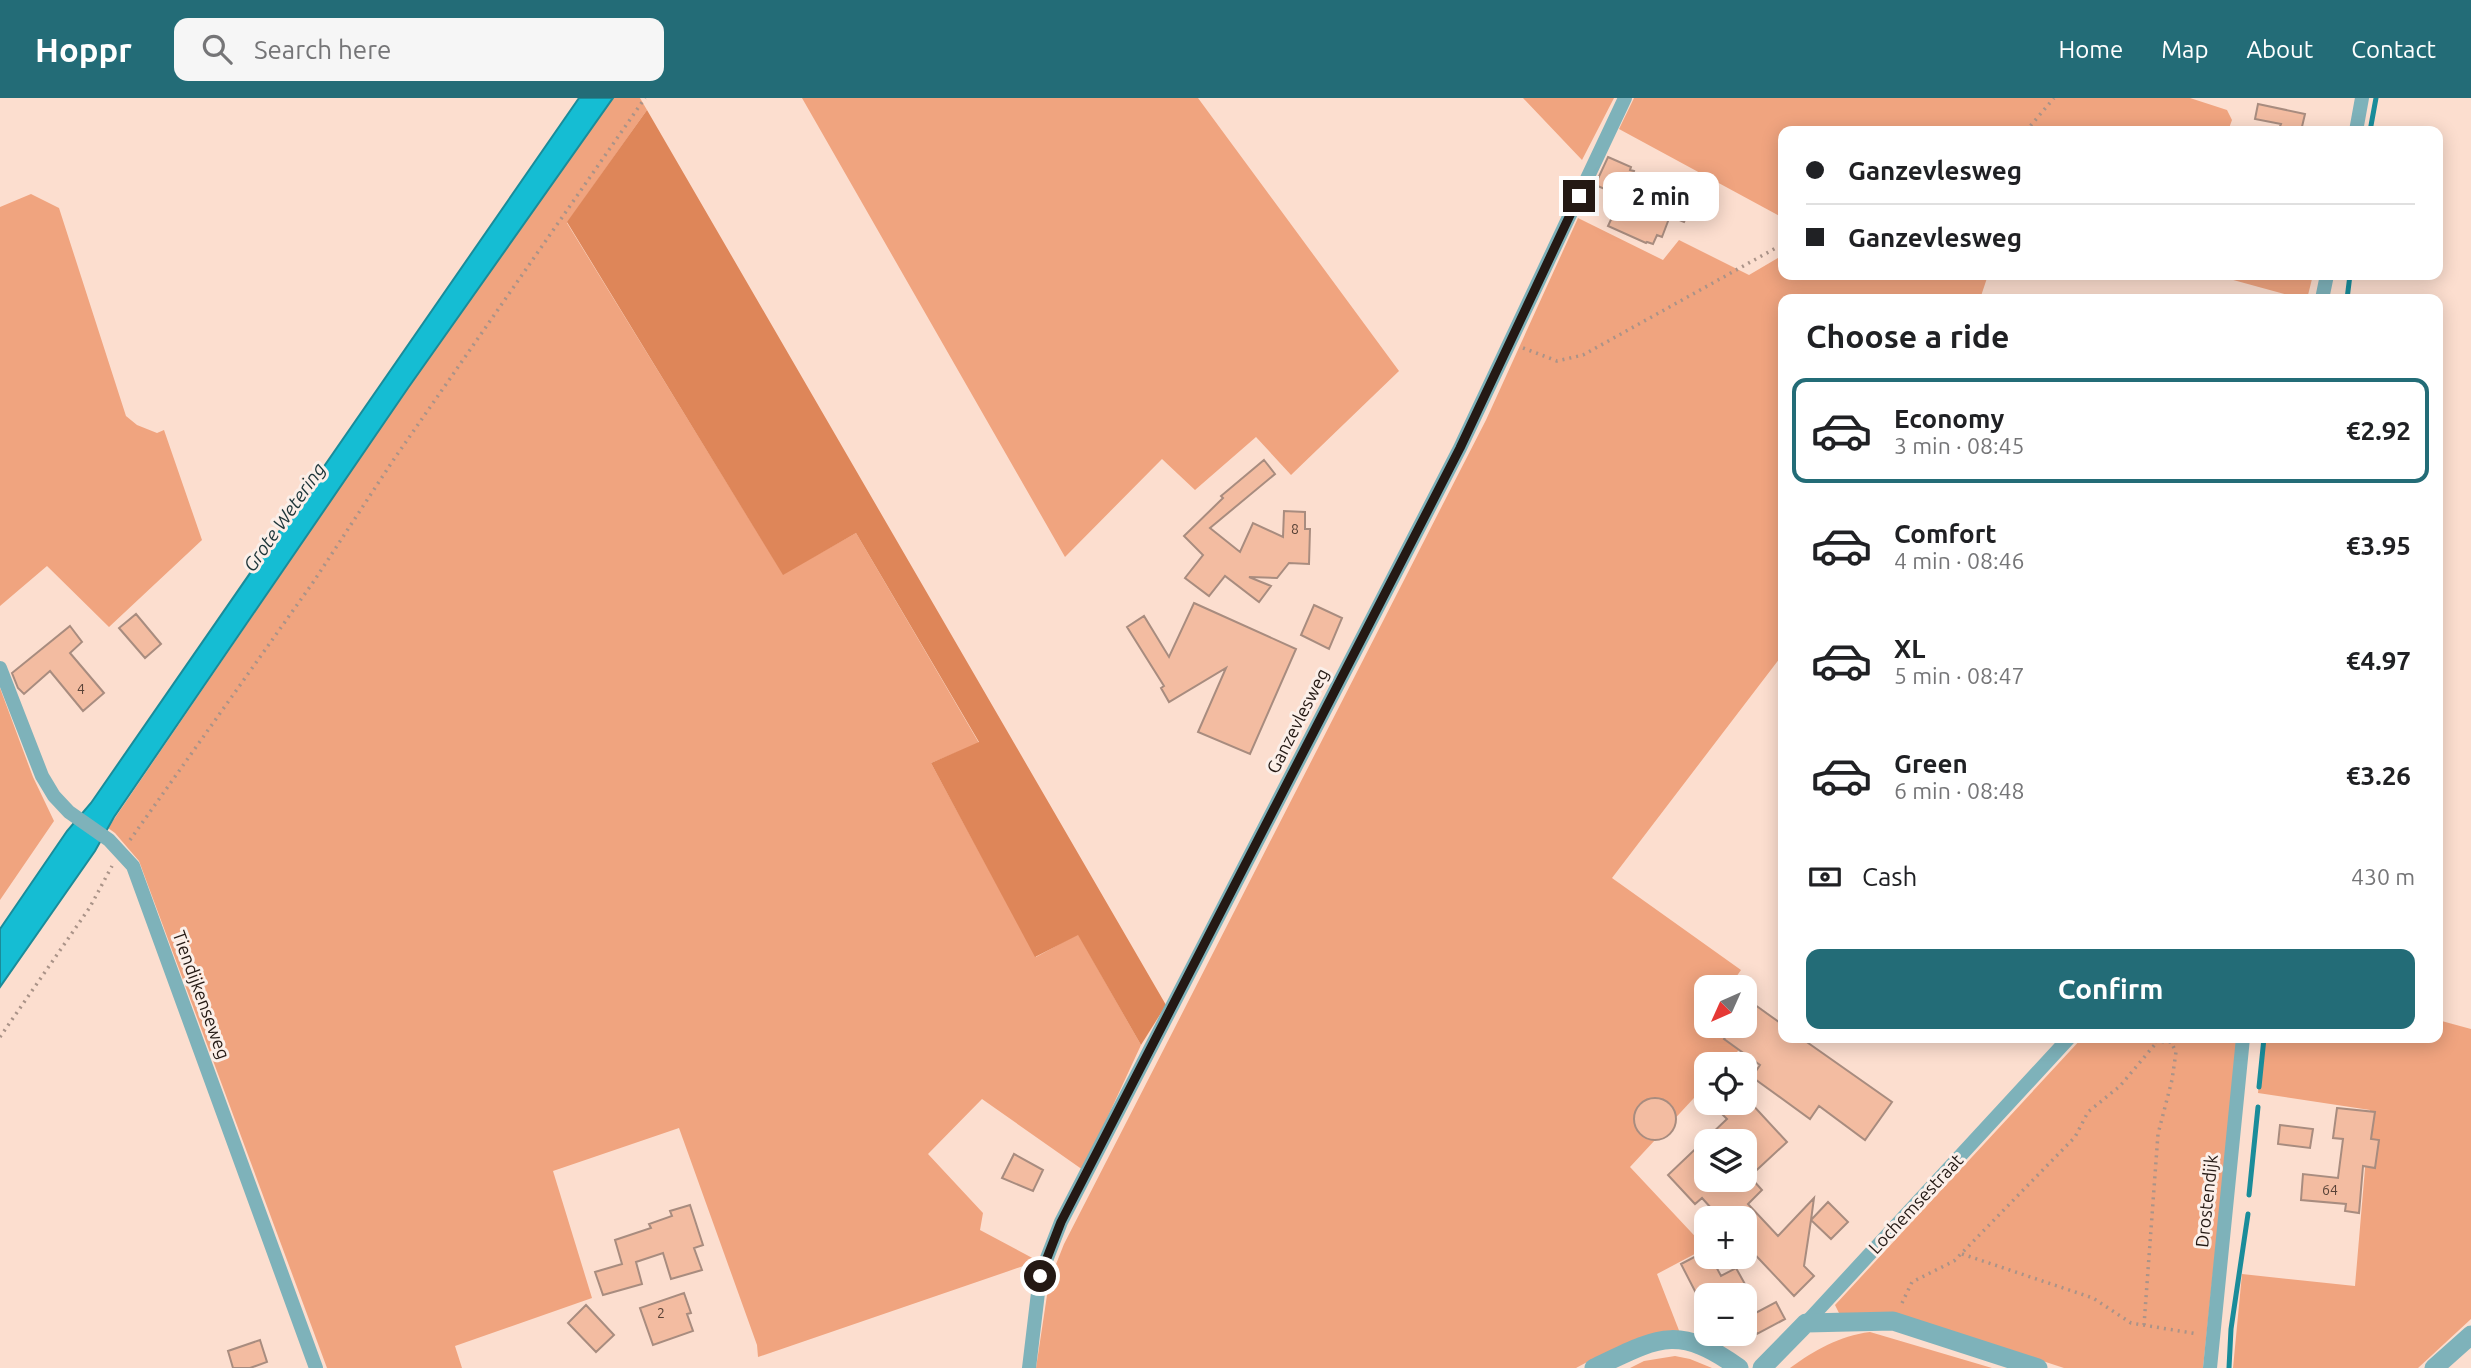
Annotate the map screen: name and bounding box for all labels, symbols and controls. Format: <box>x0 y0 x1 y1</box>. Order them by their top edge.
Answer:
search box <box>174 18 664 81</box>
icon: search <box>198 30 236 68</box>
text: Hoppr <box>35 31 132 68</box>
text: Search here <box>254 35 391 64</box>
text: Home <box>2058 36 2123 63</box>
text: Map <box>2161 36 2208 63</box>
text: About <box>2246 36 2313 63</box>
text: Contact <box>2351 36 2436 63</box>
text: Ganzevlesweg <box>1848 156 2022 185</box>
callout: 2 min <box>1604 172 1719 220</box>
route end <box>1563 180 1595 212</box>
text: 2 min <box>1632 184 1690 209</box>
text: Ganzevlesweg <box>1848 223 2022 252</box>
text: Choose a ride <box>1806 318 2009 354</box>
icon: car <box>1810 399 1873 462</box>
text: Economy <box>1894 404 2004 433</box>
text: €2.92 <box>2346 416 2411 445</box>
text: 3 min · 08:45 <box>1894 433 2025 458</box>
water label: Grote Wetering <box>238 458 330 576</box>
icon: car <box>1810 514 1873 577</box>
text: Comfort <box>1894 519 1997 548</box>
house number: 8 <box>1291 521 1299 537</box>
text: €3.95 <box>2346 531 2411 560</box>
text: 4 min · 08:46 <box>1894 548 2025 573</box>
icon: car <box>1810 629 1873 692</box>
text: XL <box>1894 634 1925 663</box>
text: €4.97 <box>2346 646 2411 675</box>
text: 5 min · 08:47 <box>1894 663 2025 688</box>
street label: Ganzevlesweg <box>1262 665 1332 776</box>
house number: 4 <box>77 681 85 697</box>
icon: car <box>1810 744 1873 807</box>
text: Green <box>1894 749 1968 778</box>
text: €3.26 <box>2346 761 2411 790</box>
text: 6 min · 08:48 <box>1894 778 2025 803</box>
icon: cash <box>1806 858 1844 896</box>
text: Cash <box>1862 862 1917 891</box>
text: 430 m <box>2351 864 2415 889</box>
street label: Tiendijkenseweg <box>169 928 234 1062</box>
button: Confirm <box>1806 949 2415 1029</box>
north arrow <box>1694 975 1757 1038</box>
map controls <box>1694 975 1757 1346</box>
button: locate <box>1694 1052 1757 1115</box>
button: layers <box>1694 1129 1757 1192</box>
street label: Lochemsestraat <box>1864 1149 1967 1257</box>
street label: Drostendijk <box>2191 1153 2221 1248</box>
house number: 64 <box>2322 1182 2338 1198</box>
button: + <box>1694 1206 1757 1269</box>
route start <box>1024 1260 1056 1292</box>
button: − <box>1694 1283 1757 1346</box>
house number: 2 <box>657 1305 665 1321</box>

